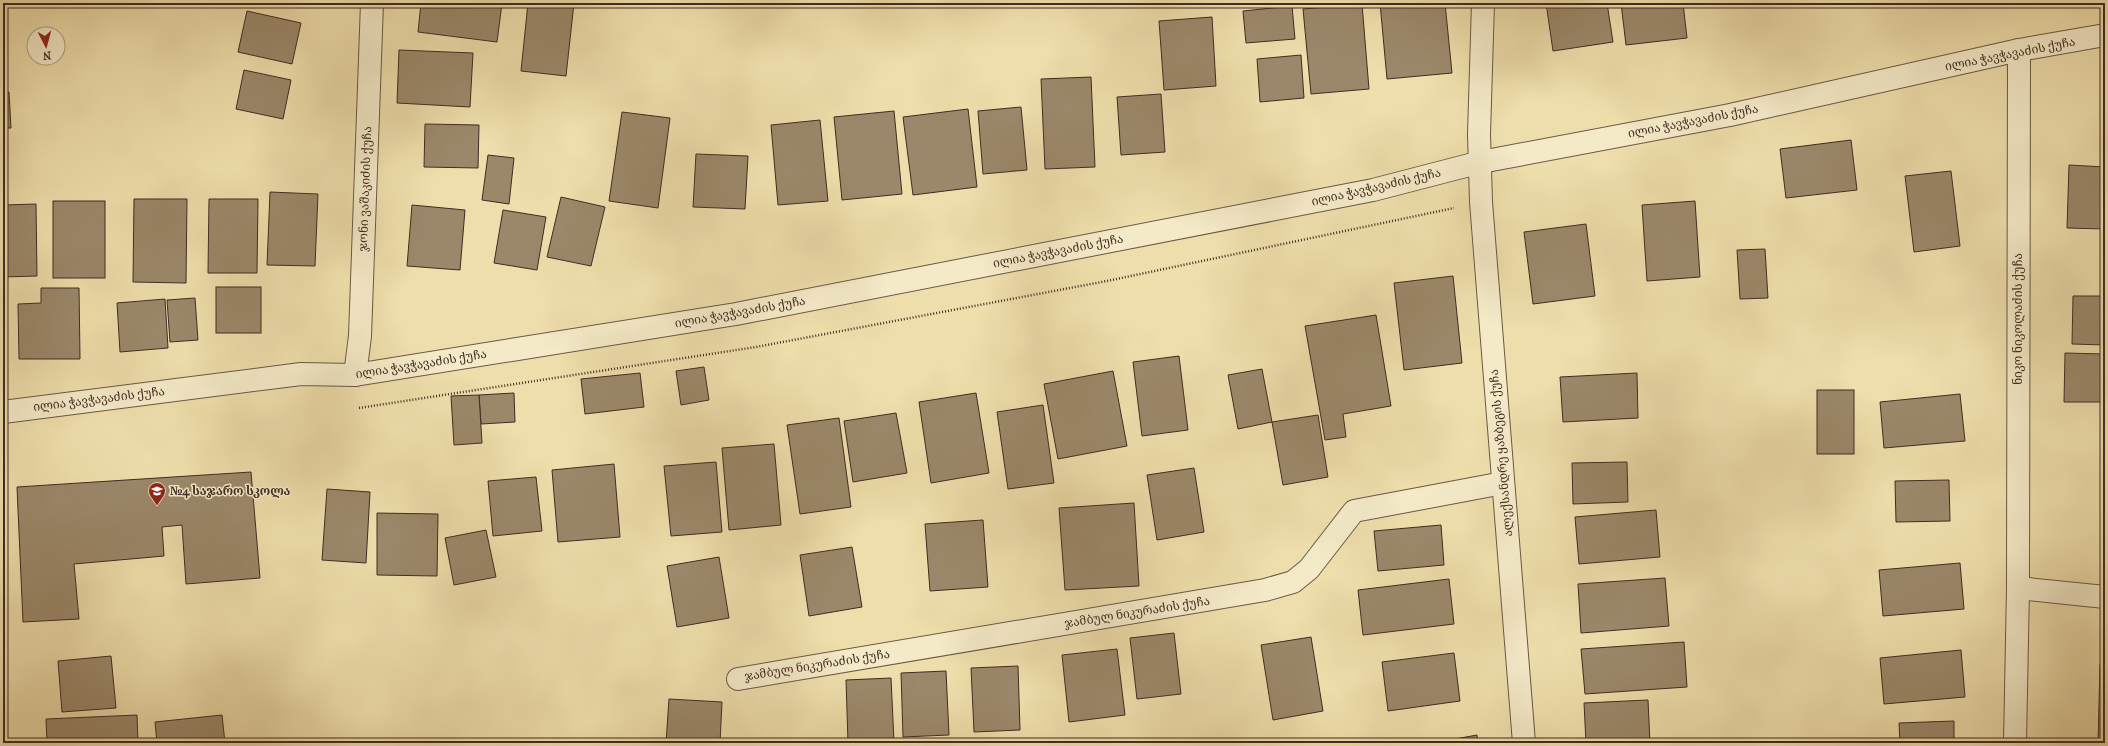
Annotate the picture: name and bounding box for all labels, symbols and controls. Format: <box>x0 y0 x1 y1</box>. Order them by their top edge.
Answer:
north arrow <box>26 26 66 66</box>
street label: ილია ჭავჭავაძის ქუჩა <box>1944 34 2076 74</box>
text: N <box>42 49 52 62</box>
street label: ილია ჭავჭავაძის ქუჩა <box>1627 101 1759 141</box>
street label: ჯონი ვაშაკიძის ქუჩა <box>356 126 374 252</box>
street label: ილია ჭავჭავაძის ქუჩა <box>1310 165 1442 209</box>
street label: ილია ჭავჭავაძის ქუჩა <box>992 231 1124 271</box>
street label: ნიკო ნიკოლაძის ქუჩა <box>2011 253 2025 385</box>
street label: ილია ჭავჭავაძის ქუჩა <box>674 294 806 330</box>
street label: ილია ჭავჭავაძის ქუჩა <box>355 347 487 381</box>
street label: ალექსანდრე ყაზბეგის ქუჩა <box>1487 369 1515 537</box>
street label: ილია ჭავჭავაძის ქუჩა <box>32 384 166 414</box>
school or university icon: №4 საჯარო სკოლა <box>147 481 167 506</box>
place label: №4 საჯარო სკოლა <box>170 484 291 499</box>
street label: ჯამბულ ნიკურაძის ქუჩა <box>1063 594 1211 630</box>
street label: ჯამბულ ნიკურაძის ქუჩა <box>743 647 891 683</box>

